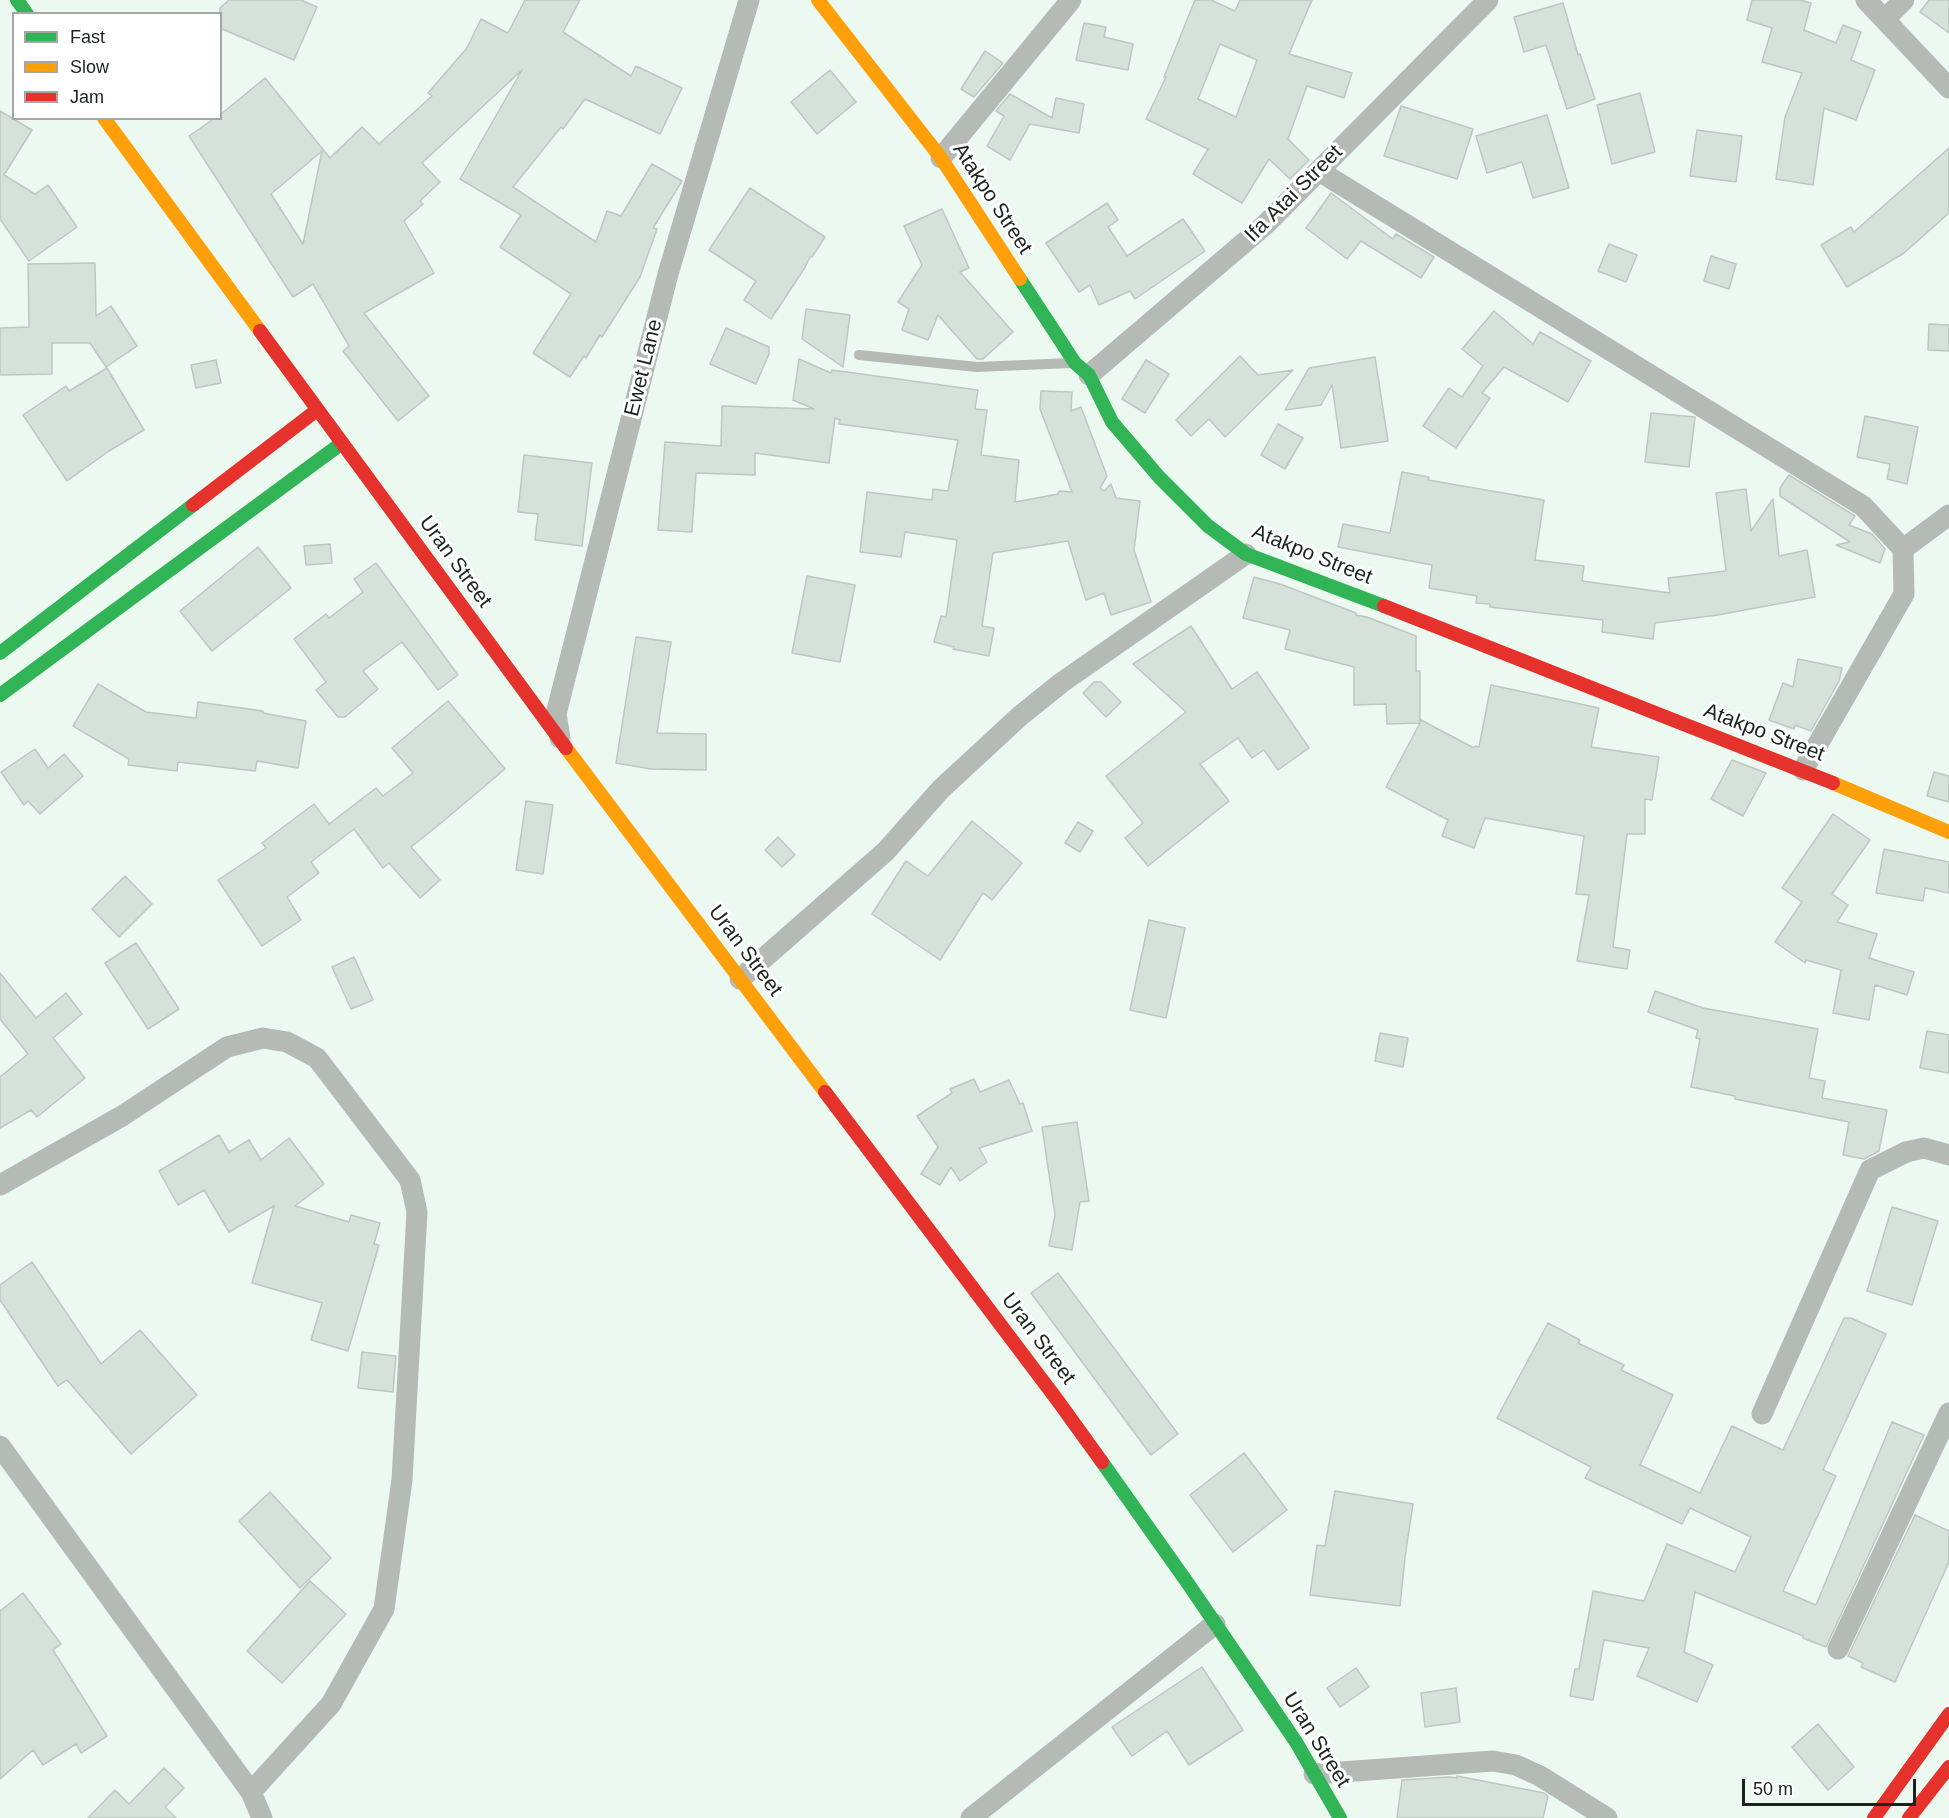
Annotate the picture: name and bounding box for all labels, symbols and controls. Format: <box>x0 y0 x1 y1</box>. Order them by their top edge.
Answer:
legend <box>12 12 222 120</box>
text: Fast <box>70 27 105 47</box>
text: Slow <box>70 57 109 77</box>
text: Jam <box>70 87 104 107</box>
street label: Atakpo Street <box>947 139 1037 259</box>
street label: Ifa Atai Street <box>1240 140 1348 248</box>
street label: Ewet Lane <box>620 317 668 419</box>
street label: Uran Street <box>413 511 497 613</box>
street label: Atakpo Street <box>1248 519 1376 591</box>
street label: Atakpo Street <box>1700 698 1828 768</box>
street label: Uran Street <box>703 901 787 1001</box>
street label: Uran Street <box>996 1289 1080 1389</box>
street label: Uran Street <box>1277 1688 1355 1792</box>
scale bar <box>1745 1767 1919 1805</box>
text: 50 m <box>1753 1779 1793 1799</box>

